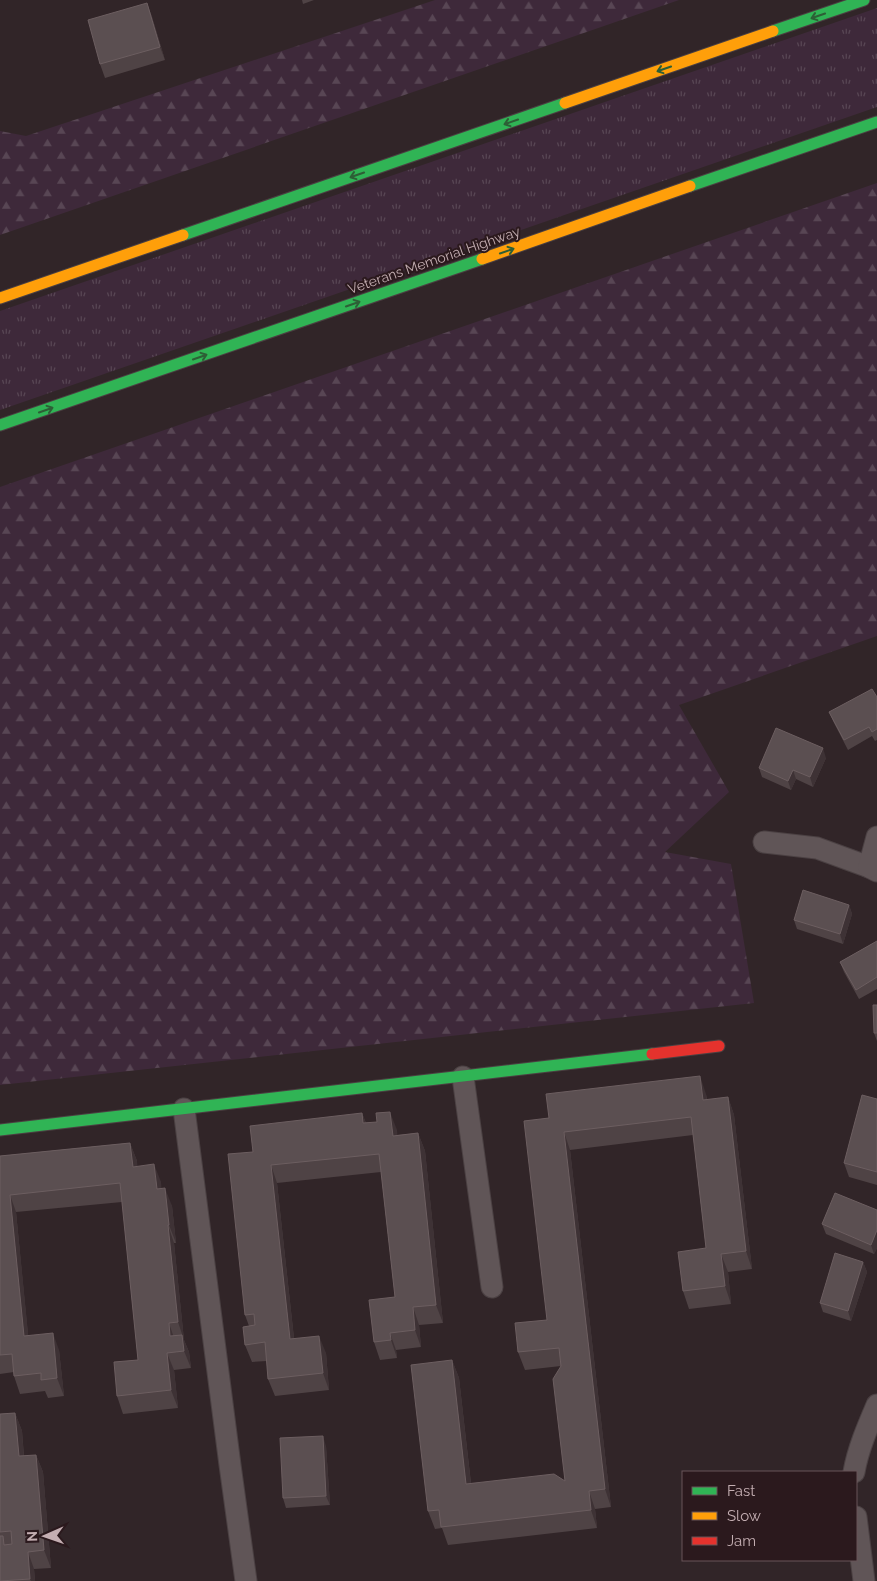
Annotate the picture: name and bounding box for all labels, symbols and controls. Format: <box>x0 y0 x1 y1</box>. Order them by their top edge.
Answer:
one-way arrow <box>811 12 826 21</box>
one-way arrow <box>657 65 673 74</box>
one-way arrow <box>504 118 519 127</box>
one-way arrow <box>350 171 365 180</box>
street label: Veterans Memorial Highway <box>346 223 522 297</box>
one-way arrow <box>499 246 514 255</box>
one-way arrow <box>345 299 361 308</box>
one-way arrow <box>191 351 207 361</box>
one-way arrow <box>38 404 54 414</box>
legend <box>682 1471 857 1561</box>
text: Fast <box>727 1482 755 1500</box>
text: Slow <box>727 1507 761 1525</box>
north arrow <box>20 1511 70 1561</box>
text: N <box>24 1531 40 1542</box>
text: Jam <box>727 1532 756 1550</box>

